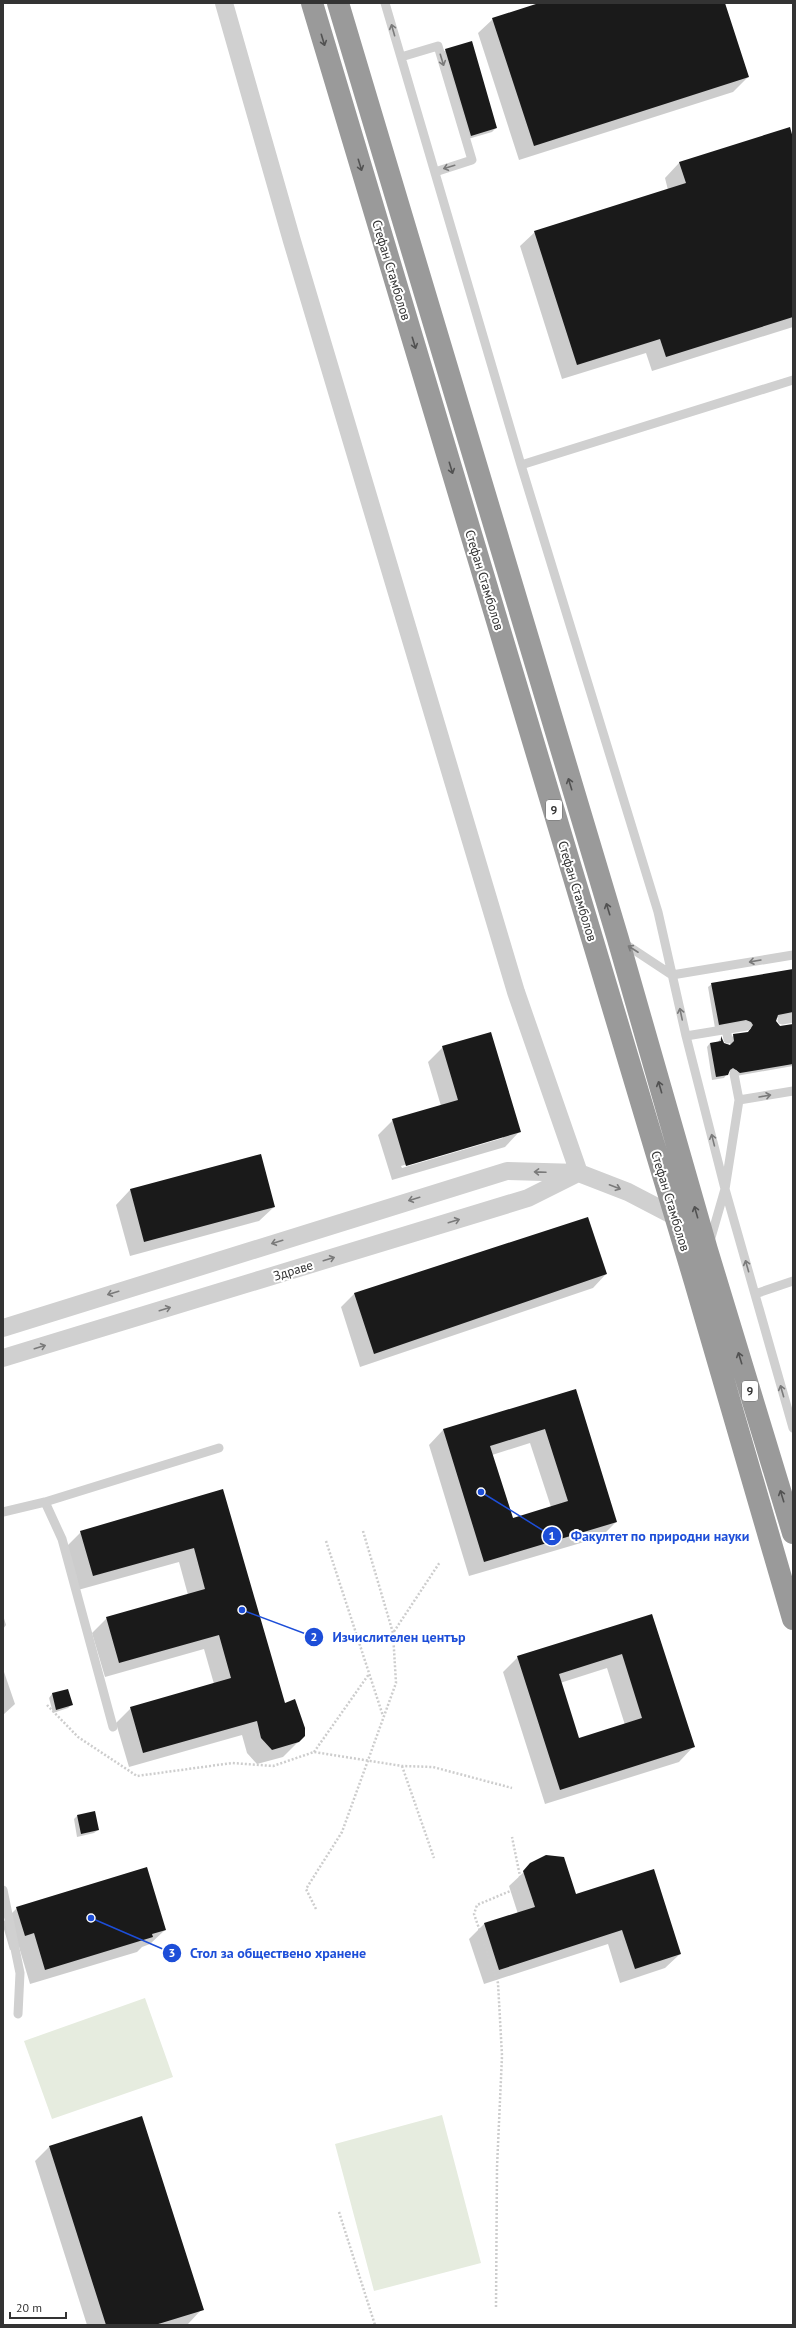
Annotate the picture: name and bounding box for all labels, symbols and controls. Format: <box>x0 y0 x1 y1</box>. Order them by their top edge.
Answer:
one-way arrow <box>389 24 396 37</box>
one-way arrow <box>320 34 327 47</box>
one-way arrow <box>439 53 446 66</box>
one-way arrow <box>357 158 364 171</box>
one-way arrow <box>442 164 455 171</box>
street label: Стефан Стамболов <box>368 218 415 323</box>
one-way arrow <box>411 336 418 349</box>
one-way arrow <box>448 461 455 474</box>
street label: Стефан Стамболов <box>461 528 508 633</box>
one-way arrow <box>566 778 574 791</box>
road number: 9 <box>546 800 562 820</box>
street label: Стефан Стамболов <box>554 839 601 944</box>
one-way arrow <box>604 902 611 915</box>
one-way arrow <box>627 945 639 953</box>
one-way arrow <box>748 957 761 965</box>
one-way arrow <box>676 1008 684 1021</box>
one-way arrow <box>656 1081 663 1094</box>
one-way arrow <box>758 1092 771 1100</box>
one-way arrow <box>708 1134 716 1147</box>
street label: Стефан Стамболов <box>647 1149 694 1254</box>
one-way arrow <box>534 1168 547 1176</box>
one-way arrow <box>609 1184 622 1191</box>
one-way arrow <box>409 1196 421 1204</box>
one-way arrow <box>692 1206 699 1219</box>
one-way arrow <box>447 1217 460 1224</box>
one-way arrow <box>270 1239 283 1246</box>
one-way arrow <box>322 1255 335 1262</box>
street label: Здраве <box>271 1256 315 1285</box>
one-way arrow <box>743 1259 750 1272</box>
one-way arrow <box>106 1290 119 1297</box>
one-way arrow <box>158 1305 171 1312</box>
one-way arrow <box>34 1343 47 1350</box>
one-way arrow <box>736 1352 743 1365</box>
road number: 9 <box>742 1381 758 1401</box>
one-way arrow <box>778 1384 785 1397</box>
one-way arrow <box>778 1490 785 1503</box>
callout: Факултет по природни науки <box>542 1523 757 1549</box>
text: Факултет по природни науки <box>571 1527 749 1545</box>
text: 1 <box>549 1528 555 1543</box>
callout: Изчислителен център <box>304 1624 473 1650</box>
text: Изчислителен център <box>332 1628 466 1646</box>
text: 2 <box>311 1629 317 1644</box>
callout: Стол за обществено хранене <box>162 1940 374 1966</box>
text: Стол за обществено хранене <box>190 1944 366 1962</box>
text: 3 <box>169 1945 175 1960</box>
scale bar <box>10 2294 66 2320</box>
text: 20 m <box>16 2300 42 2315</box>

